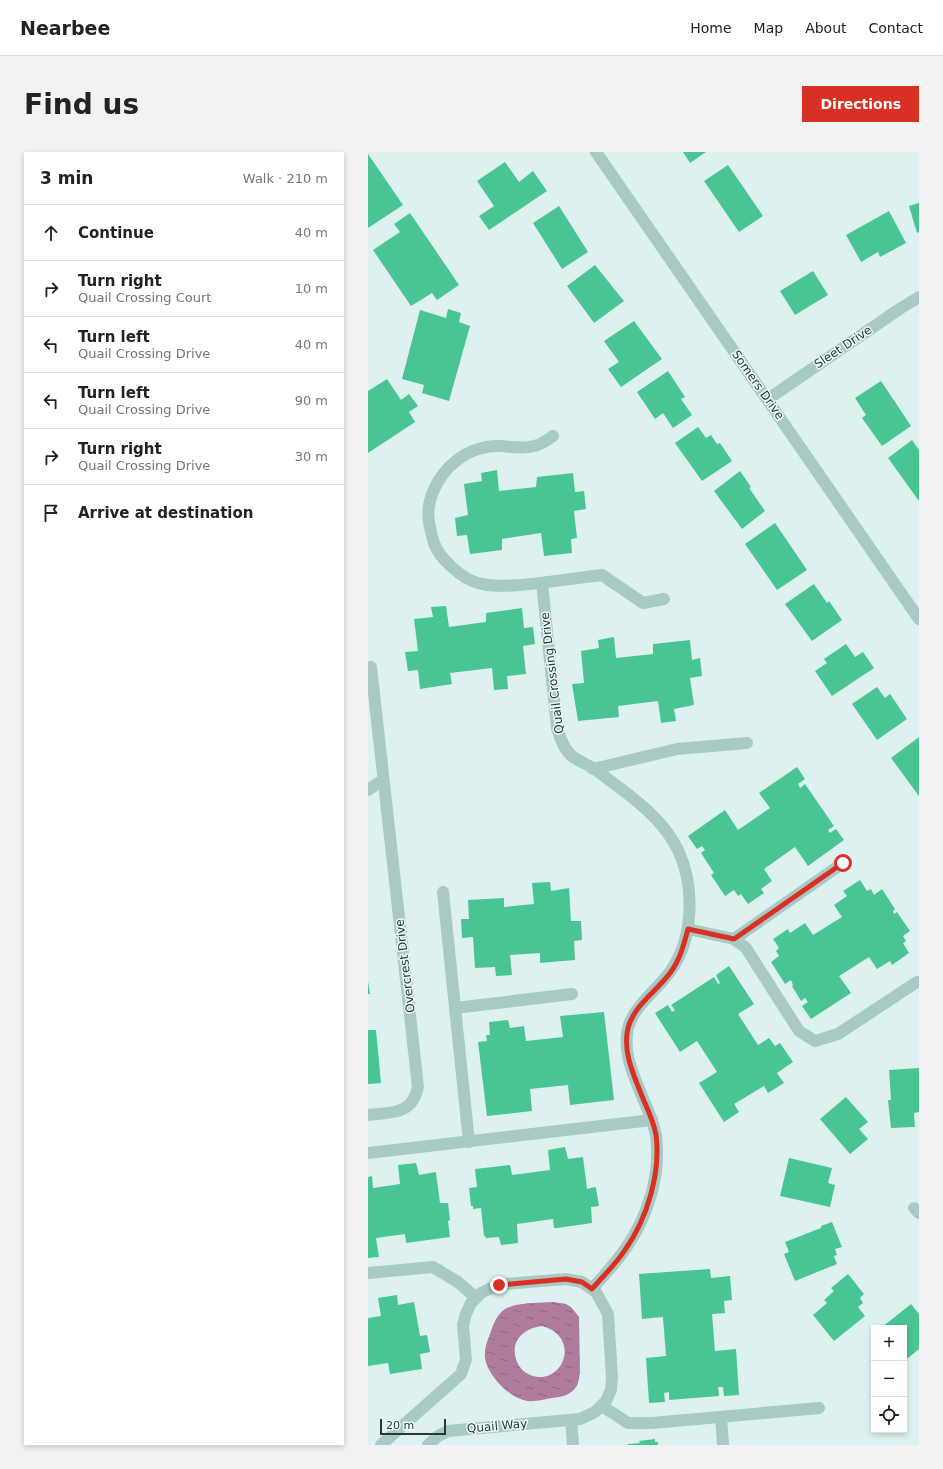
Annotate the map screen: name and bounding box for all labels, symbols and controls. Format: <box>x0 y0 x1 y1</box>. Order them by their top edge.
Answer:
text: Nearbee <box>20 17 110 39</box>
text: Home <box>690 20 732 36</box>
text: Map <box>754 20 783 36</box>
text: About <box>805 20 847 36</box>
text: Contact <box>869 20 923 36</box>
button: Directions <box>802 86 919 122</box>
text: Find us <box>24 88 139 121</box>
text: 3 min <box>40 168 93 188</box>
text: Walk · 210 m <box>243 171 328 186</box>
icon: ahead <box>40 222 62 244</box>
text: Continue <box>78 224 154 242</box>
text: 40 m <box>295 225 328 240</box>
text: Turn right <box>78 272 162 290</box>
icon: right <box>40 278 62 300</box>
text: 10 m <box>295 281 328 296</box>
text: Quail Crossing Court <box>78 290 211 305</box>
street label: Sleet Drive <box>812 323 874 371</box>
text: Turn left <box>78 328 150 346</box>
icon: left <box>40 334 62 356</box>
text: 40 m <box>295 337 328 352</box>
text: Quail Crossing Drive <box>78 346 210 361</box>
street label: Somers Drive <box>729 348 787 422</box>
text: Turn left <box>78 384 150 402</box>
icon: left <box>40 390 62 412</box>
text: 90 m <box>295 393 328 408</box>
text: Quail Crossing Drive <box>78 402 210 417</box>
text: Turn right <box>78 440 162 458</box>
icon: right <box>40 446 62 468</box>
text: 30 m <box>295 449 328 464</box>
text: Quail Crossing Drive <box>78 458 210 473</box>
icon: arrive <box>40 502 62 524</box>
text: Arrive at destination <box>78 504 253 522</box>
street label: Quail Crossing Drive <box>538 612 566 734</box>
route start <box>834 854 852 872</box>
street label: Overcrest Drive <box>392 918 418 1014</box>
route end <box>490 1276 508 1294</box>
map controls <box>871 1325 907 1433</box>
button: + <box>871 1325 907 1361</box>
button: − <box>871 1361 907 1397</box>
button: locate <box>871 1397 907 1433</box>
street label: Quail Way <box>466 1416 528 1436</box>
scale bar <box>380 1417 446 1436</box>
text: 20 m <box>386 1419 414 1432</box>

